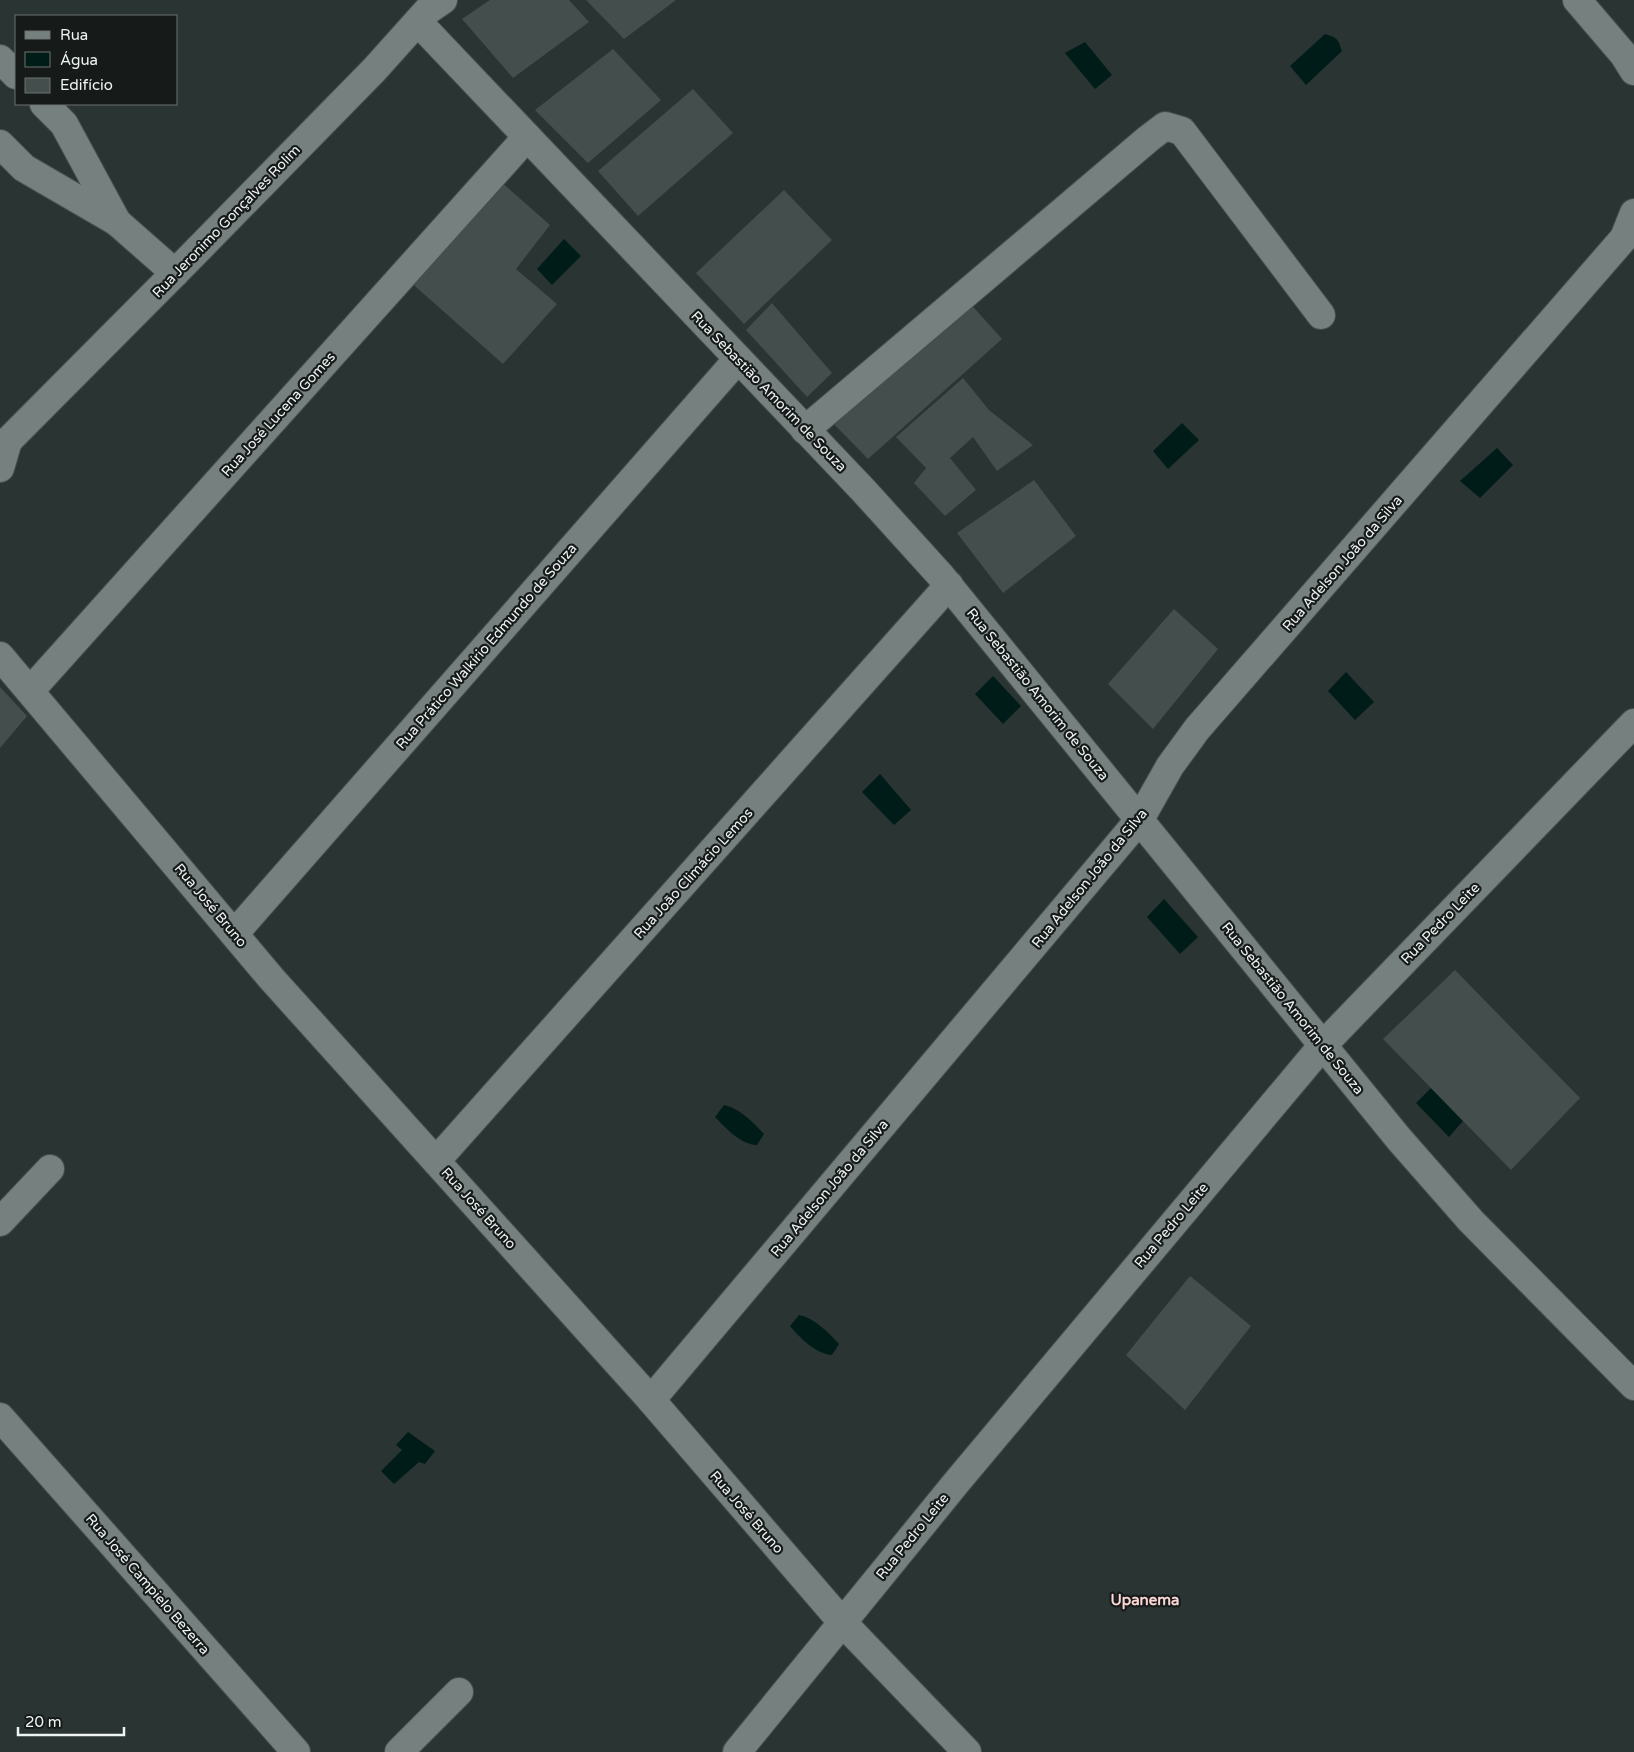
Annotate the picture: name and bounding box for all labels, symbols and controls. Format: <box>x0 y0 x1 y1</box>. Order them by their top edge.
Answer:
legend <box>15 15 178 105</box>
text: Rua <box>60 26 88 44</box>
text: Água <box>60 51 98 69</box>
text: Edifício <box>60 76 113 94</box>
street label: Rua Jeronimo Gonçalves Rolim <box>149 142 304 301</box>
street label: Rua Sebastião Amorim de Souza <box>687 307 850 475</box>
street label: Rua José Lucena Gomes <box>218 348 339 480</box>
street label: Rua Adelson João da Silva <box>1279 492 1406 635</box>
street label: Rua Prático Walkírio Edmundo de Souza <box>392 540 580 753</box>
street label: Rua Sebastião Amorim de Souza <box>963 605 1112 784</box>
street label: Rua João Climácio Lemos <box>630 804 757 942</box>
street label: Rua Adelson João da Silva <box>1028 805 1151 951</box>
street label: Rua José Bruno <box>171 860 251 951</box>
street label: Rua Pedro Leite <box>1397 879 1483 967</box>
street label: Rua Sebastião Amorim de Souza <box>1218 919 1367 1098</box>
street label: Rua Adelson João da Silva <box>767 1116 892 1260</box>
street label: Rua José Bruno <box>438 1164 520 1253</box>
street label: Rua Pedro Leite <box>1131 1179 1212 1271</box>
street label: Rua José Bruno <box>706 1468 787 1557</box>
street label: Rua Pedro Leite <box>872 1490 952 1583</box>
street label: Rua José Campielo Bezerra <box>82 1511 213 1658</box>
district label: Upanema <box>1111 1591 1179 1610</box>
scale bar <box>18 1704 124 1736</box>
text: 20 m <box>25 1713 62 1731</box>

